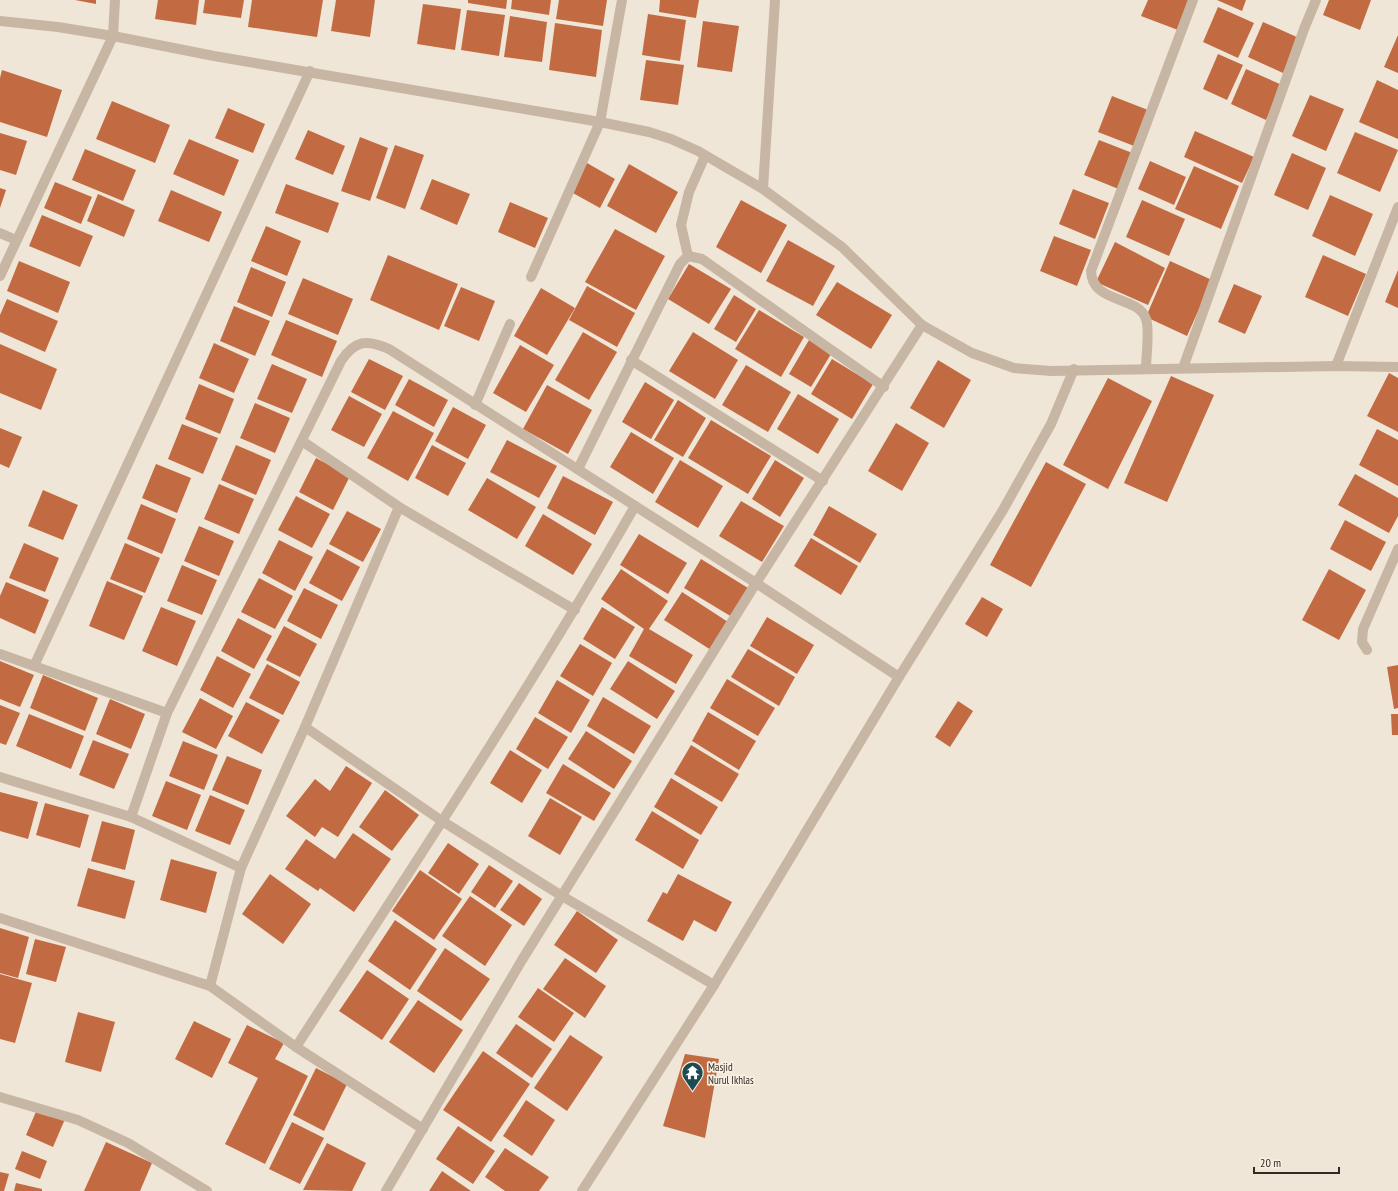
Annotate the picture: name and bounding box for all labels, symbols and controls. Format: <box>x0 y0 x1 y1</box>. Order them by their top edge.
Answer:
temple icon: Masjid Nurul Ikhlas <box>680 1060 706 1093</box>
place label: Masjid Nurul Ikhlas <box>708 1060 754 1087</box>
scale bar <box>1254 1149 1339 1175</box>
text: 20 m <box>1260 1155 1281 1170</box>

